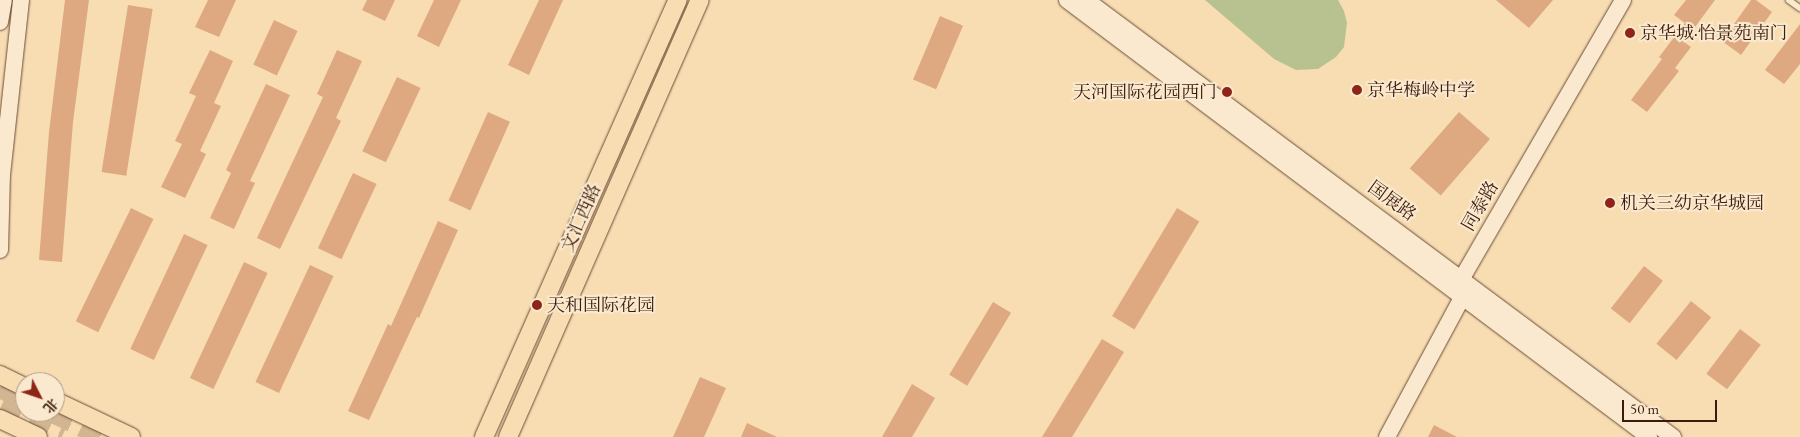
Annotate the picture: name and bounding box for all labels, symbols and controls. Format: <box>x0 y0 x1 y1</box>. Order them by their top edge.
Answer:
place label: 京华城·怡景苑南门 <box>1640 22 1788 44</box>
marker: 京华城·怡景苑南门 <box>1624 27 1636 39</box>
place label: 京华梅岭中学 <box>1367 79 1475 101</box>
place label: 天河国际花园西门 <box>1073 81 1217 103</box>
marker: 京华梅岭中学 <box>1351 84 1363 96</box>
marker: 天河国际花园西门 <box>1221 86 1233 98</box>
street label: 国展路 <box>1364 176 1420 226</box>
street label: 同泰路 <box>1457 177 1503 235</box>
street label: 文汇西路 <box>556 181 606 255</box>
place label: 机关三幼京华城园 <box>1620 192 1764 214</box>
marker: 机关三幼京华城园 <box>1604 197 1616 209</box>
place label: 天和国际花园 <box>547 294 655 316</box>
marker: 天和国际花园 <box>531 299 543 311</box>
north arrow <box>15 372 65 422</box>
scale bar <box>1625 390 1720 422</box>
text: 北 <box>39 395 62 417</box>
text: 50 m <box>1630 399 1659 418</box>

